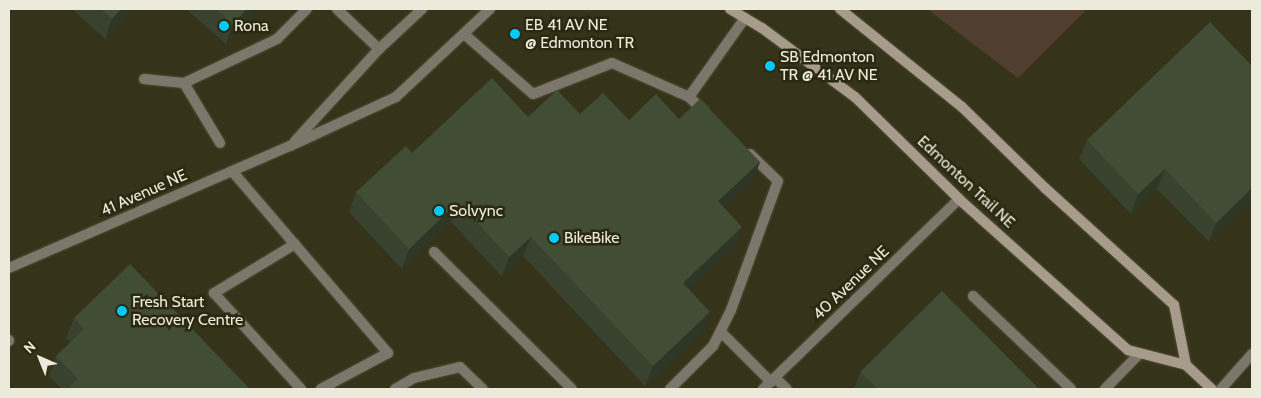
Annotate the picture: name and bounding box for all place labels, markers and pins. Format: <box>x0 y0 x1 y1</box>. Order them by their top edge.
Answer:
place label: EB 41 AV NE @ Edmonton TR <box>525 15 634 53</box>
place label: Rona <box>234 16 269 36</box>
marker: Rona <box>218 20 230 32</box>
marker: EB 41 AV NE @ Edmonton TR <box>509 28 521 40</box>
place label: SB Edmonton TR @ 41 AV NE <box>780 47 878 85</box>
marker: SB Edmonton TR @ 41 AV NE <box>764 60 776 72</box>
place label: Solvync <box>449 201 503 221</box>
marker: Solvync <box>433 205 445 217</box>
place label: BikeBike <box>564 228 619 248</box>
marker: BikeBike <box>548 232 560 244</box>
place label: Fresh Start Recovery Centre <box>132 292 243 330</box>
marker: Fresh Start Recovery Centre <box>116 305 128 317</box>

